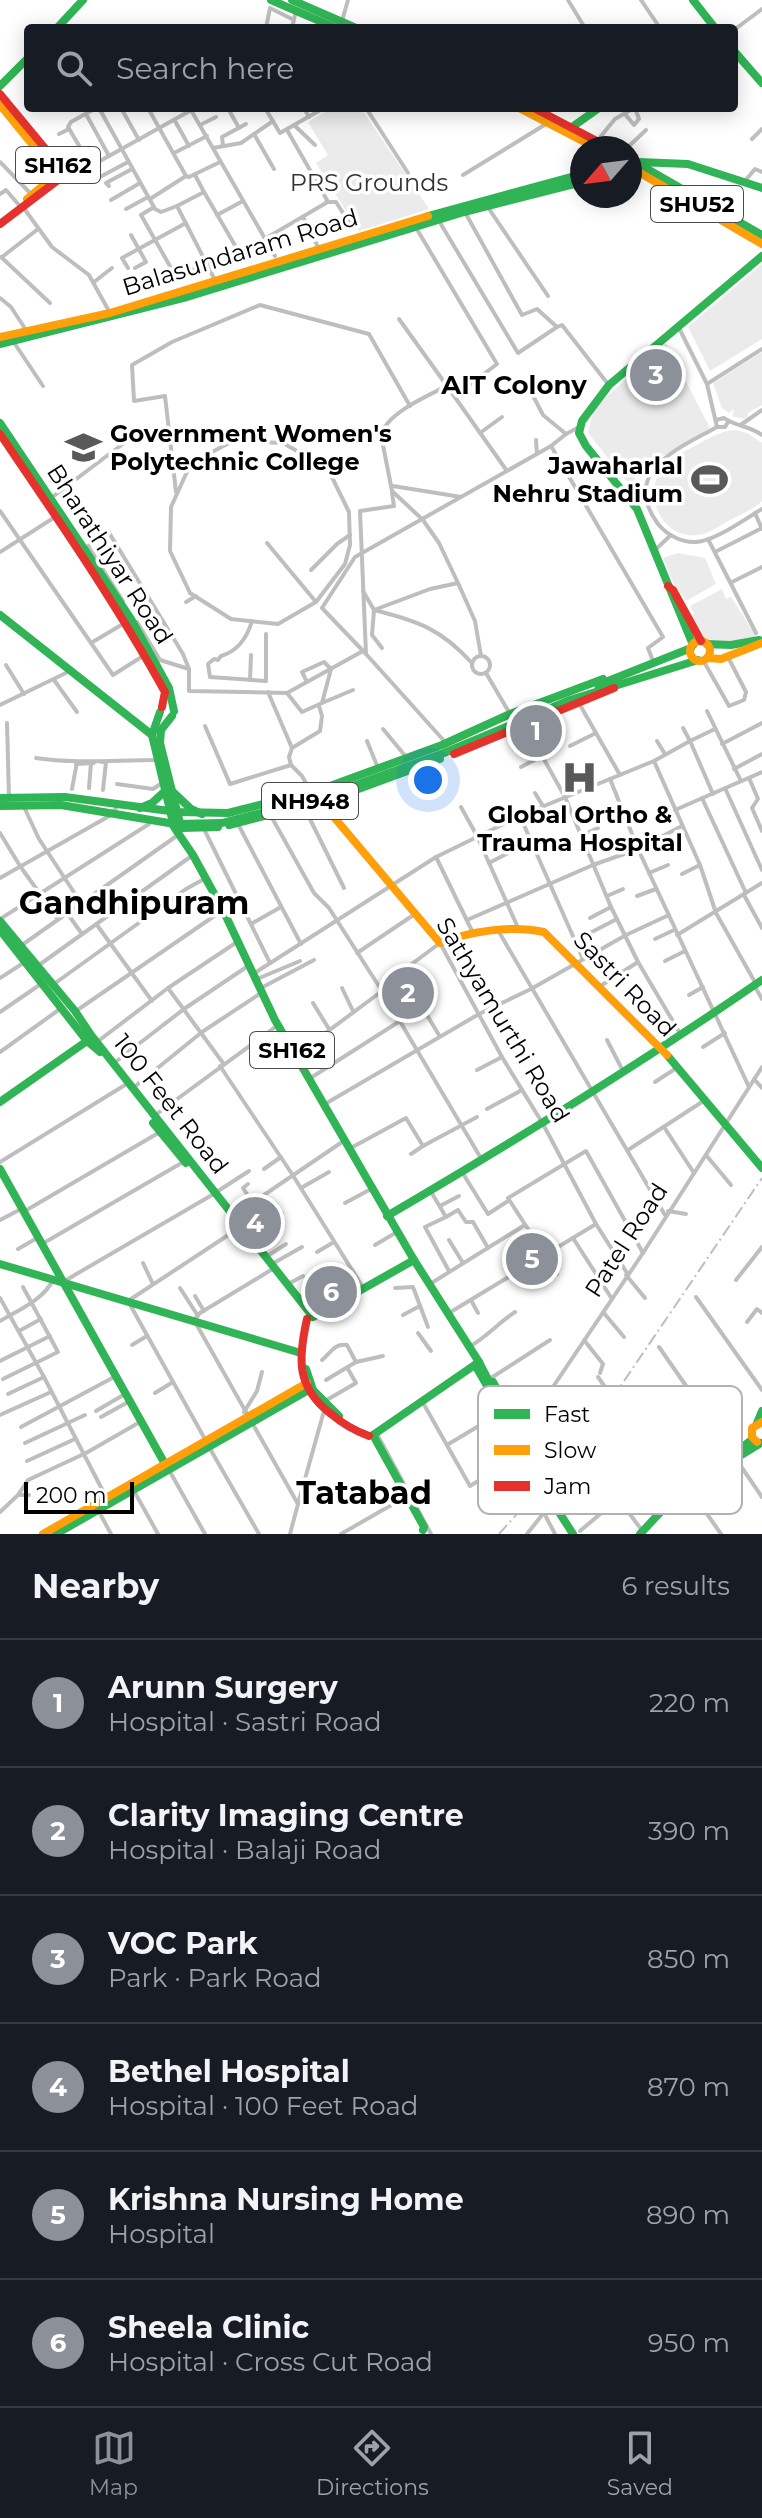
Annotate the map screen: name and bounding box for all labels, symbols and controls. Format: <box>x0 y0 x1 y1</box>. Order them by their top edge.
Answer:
search box <box>24 24 738 112</box>
icon: search <box>52 46 96 90</box>
text: Search here <box>116 50 294 87</box>
north arrow <box>570 136 642 208</box>
road number: SH162 <box>16 147 100 183</box>
park label: PRS Grounds <box>290 168 448 197</box>
road number: SHU52 <box>651 186 743 222</box>
street label: Balasundaram Road <box>119 202 361 302</box>
pin: 3 <box>630 345 682 405</box>
district label: AIT Colony <box>440 369 587 401</box>
place label: Government Women's Polytechnic College <box>110 419 392 476</box>
school or university icon: Government Women's Polytechnic College <box>65 428 103 466</box>
place label: Jawaharlal Nehru Stadium <box>493 451 683 508</box>
street label: Bharathiyar Road <box>41 458 179 650</box>
sports icon: Jawaharlal Nehru Stadium <box>690 460 728 498</box>
pin: 1 <box>510 701 562 761</box>
hospital icon: Global Ortho & Trauma Hospital <box>561 758 599 796</box>
your location <box>408 760 448 800</box>
road number: NH948 <box>262 783 358 819</box>
place label: Global Ortho & Trauma Hospital <box>477 800 683 857</box>
district label: Gandhipuram <box>19 883 249 922</box>
street label: Sathyamurthi Road <box>430 912 576 1128</box>
street label: Sastri Road <box>568 925 682 1043</box>
pin: 2 <box>382 963 434 1023</box>
street label: 100 Feet Road <box>107 1028 235 1180</box>
road number: SH162 <box>250 1032 334 1068</box>
street label: Patel Road <box>578 1177 674 1303</box>
pin: 4 <box>229 1193 281 1253</box>
pin: 5 <box>506 1229 558 1289</box>
pin: 6 <box>305 1262 357 1322</box>
legend <box>478 1386 742 1514</box>
text: Fast <box>544 1401 590 1428</box>
text: Slow <box>544 1437 597 1464</box>
district label: Tatabad <box>296 1473 432 1512</box>
text: Jam <box>543 1473 591 1500</box>
scale bar <box>24 1478 134 1514</box>
text: 200 m <box>36 1482 107 1509</box>
text: Nearby <box>32 1565 159 1607</box>
text: 6 results <box>621 1570 730 1602</box>
text: Arunn Surgery <box>108 1669 338 1706</box>
text: 1 <box>53 1687 63 1719</box>
text: 220 m <box>649 1687 730 1719</box>
text: Hospital · Sastri Road <box>108 1706 382 1738</box>
text: Clarity Imaging Centre <box>108 1797 464 1834</box>
text: 2 <box>50 1815 66 1847</box>
text: 390 m <box>648 1815 730 1847</box>
text: Hospital · Balaji Road <box>108 1834 381 1866</box>
text: VOC Park <box>108 1925 258 1962</box>
text: 3 <box>50 1943 66 1975</box>
text: 850 m <box>647 1943 730 1975</box>
text: Park · Park Road <box>108 1962 322 1994</box>
text: Bethel Hospital <box>108 2053 350 2090</box>
text: 4 <box>49 2071 67 2103</box>
text: 870 m <box>647 2071 730 2103</box>
text: Hospital · 100 Feet Road <box>108 2090 418 2122</box>
text: Krishna Nursing Home <box>108 2181 464 2218</box>
text: 5 <box>50 2199 66 2231</box>
text: 890 m <box>646 2199 730 2231</box>
text: Hospital <box>108 2218 215 2250</box>
text: Sheela Clinic <box>108 2309 309 2346</box>
text: 6 <box>50 2327 66 2359</box>
text: 950 m <box>648 2327 730 2359</box>
text: Hospital · Cross Cut Road <box>108 2346 433 2378</box>
tab: Map <box>89 2426 138 2501</box>
tab: Directions <box>316 2426 429 2501</box>
tab: Saved <box>607 2426 673 2501</box>

